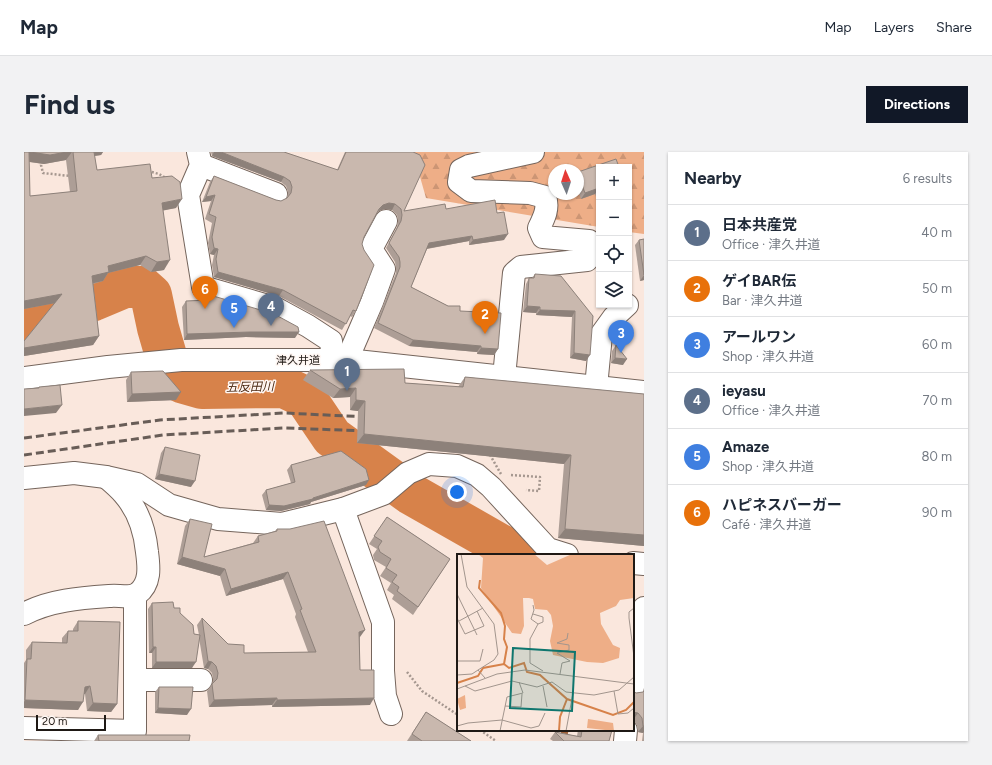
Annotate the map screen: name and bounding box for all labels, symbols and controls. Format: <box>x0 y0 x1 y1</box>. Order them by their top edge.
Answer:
text: Map <box>20 16 58 39</box>
text: Map <box>824 19 852 36</box>
text: Layers <box>874 19 914 36</box>
text: Share <box>936 19 972 36</box>
button: Directions <box>866 86 968 123</box>
text: Find us <box>24 87 115 121</box>
north arrow <box>548 164 584 200</box>
map controls <box>596 164 632 308</box>
button: + <box>596 164 632 200</box>
text: Nearby <box>684 168 742 188</box>
text: 6 results <box>903 171 952 186</box>
button: − <box>596 200 632 236</box>
text: 日本共産党 <box>722 216 797 234</box>
text: 1 <box>694 225 700 240</box>
text: 40 m <box>921 225 952 240</box>
button: locate <box>596 236 632 272</box>
text: Office · 津久井道 <box>722 237 821 252</box>
button: layers <box>596 272 632 308</box>
text: ゲイBAR伝 <box>722 272 796 290</box>
pin: 6 <box>192 276 218 309</box>
text: 2 <box>693 281 701 296</box>
text: 50 m <box>922 281 952 296</box>
pin: 4 <box>258 293 284 326</box>
text: Bar · 津久井道 <box>722 293 803 308</box>
pin: 5 <box>221 295 247 328</box>
pin: 2 <box>472 301 498 334</box>
pin: 3 <box>608 320 634 353</box>
text: アールワン <box>722 328 796 346</box>
text: 3 <box>693 337 701 352</box>
text: 60 m <box>922 337 952 352</box>
text: Shop · 津久井道 <box>722 349 814 364</box>
street label: 津久井道 <box>276 354 320 367</box>
pin: 1 <box>334 358 360 391</box>
water label: 五反田川 <box>226 380 276 394</box>
text: ieyasu <box>722 382 766 400</box>
text: 4 <box>693 393 701 408</box>
text: 70 m <box>922 393 952 408</box>
text: Office · 津久井道 <box>722 403 821 418</box>
text: Amaze <box>722 438 769 456</box>
text: 5 <box>693 449 701 464</box>
text: 80 m <box>921 449 952 464</box>
text: Shop · 津久井道 <box>722 459 814 474</box>
your location <box>447 482 467 502</box>
text: ハピネスバーガー <box>722 496 842 514</box>
text: 6 <box>693 505 701 520</box>
text: 90 m <box>922 505 952 520</box>
text: Café · 津久井道 <box>722 517 812 532</box>
inset map <box>457 554 634 731</box>
scale bar <box>36 713 106 732</box>
text: 20 m <box>42 715 67 728</box>

